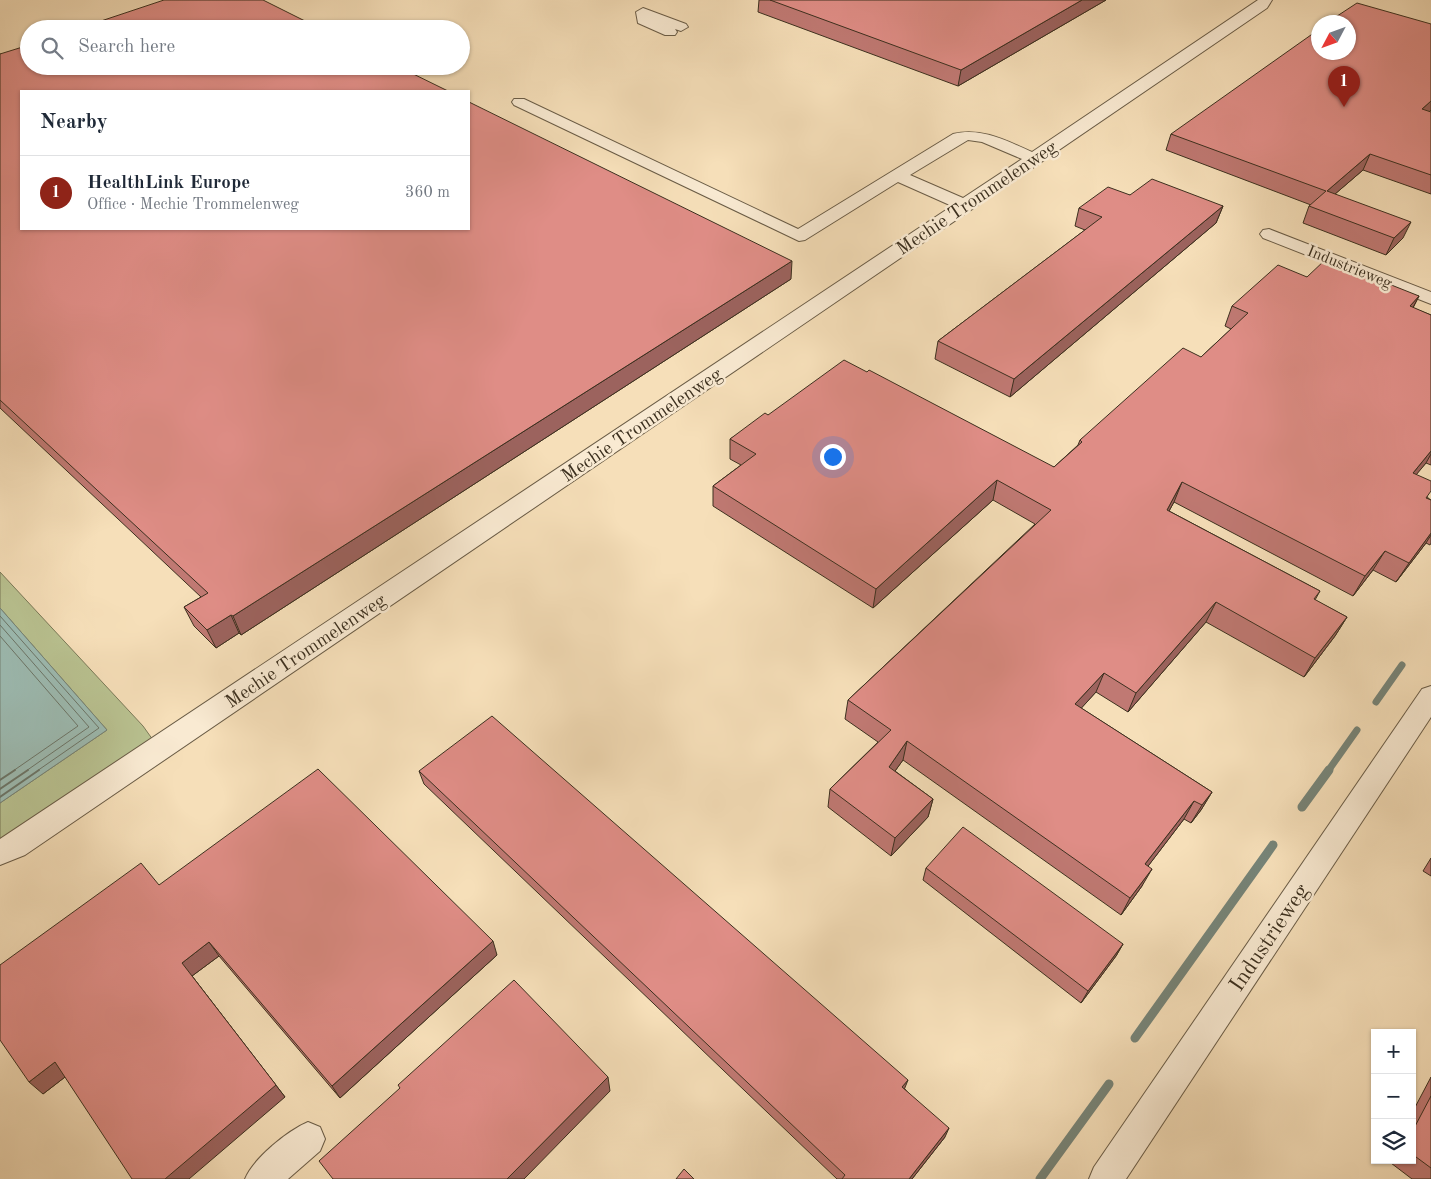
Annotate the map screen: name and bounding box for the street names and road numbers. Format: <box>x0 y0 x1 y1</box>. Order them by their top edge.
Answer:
street label: Mechie Trommelenweg <box>894 138 1062 260</box>
street label: Industrieweg <box>1304 244 1394 292</box>
street label: Mechie Trommelenweg <box>559 365 727 487</box>
street label: Mechie Trommelenweg <box>223 591 391 713</box>
street label: Industrieweg <box>1226 880 1314 996</box>

